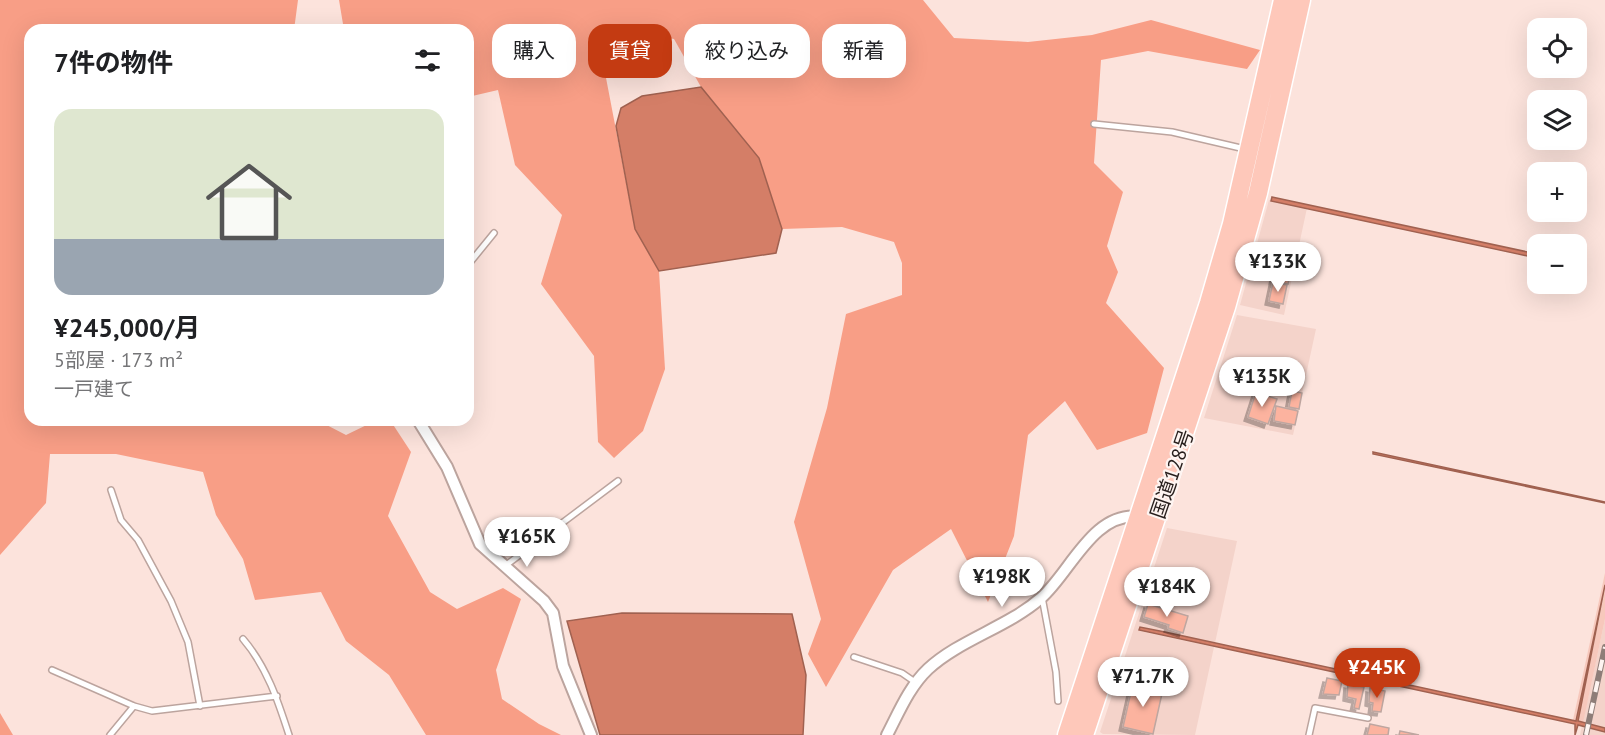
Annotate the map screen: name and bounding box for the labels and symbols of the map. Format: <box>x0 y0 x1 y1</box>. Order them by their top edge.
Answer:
pin: ¥133K <box>1236 242 1320 293</box>
pin: ¥135K <box>1220 357 1304 408</box>
street label: 国道128号 <box>1145 426 1199 522</box>
pin: ¥165K <box>485 517 569 568</box>
pin: ¥198K <box>960 557 1044 608</box>
pin: ¥184K <box>1125 567 1209 618</box>
pin: ¥245K <box>1335 648 1419 699</box>
pin: ¥71.7K <box>1094 657 1192 708</box>

